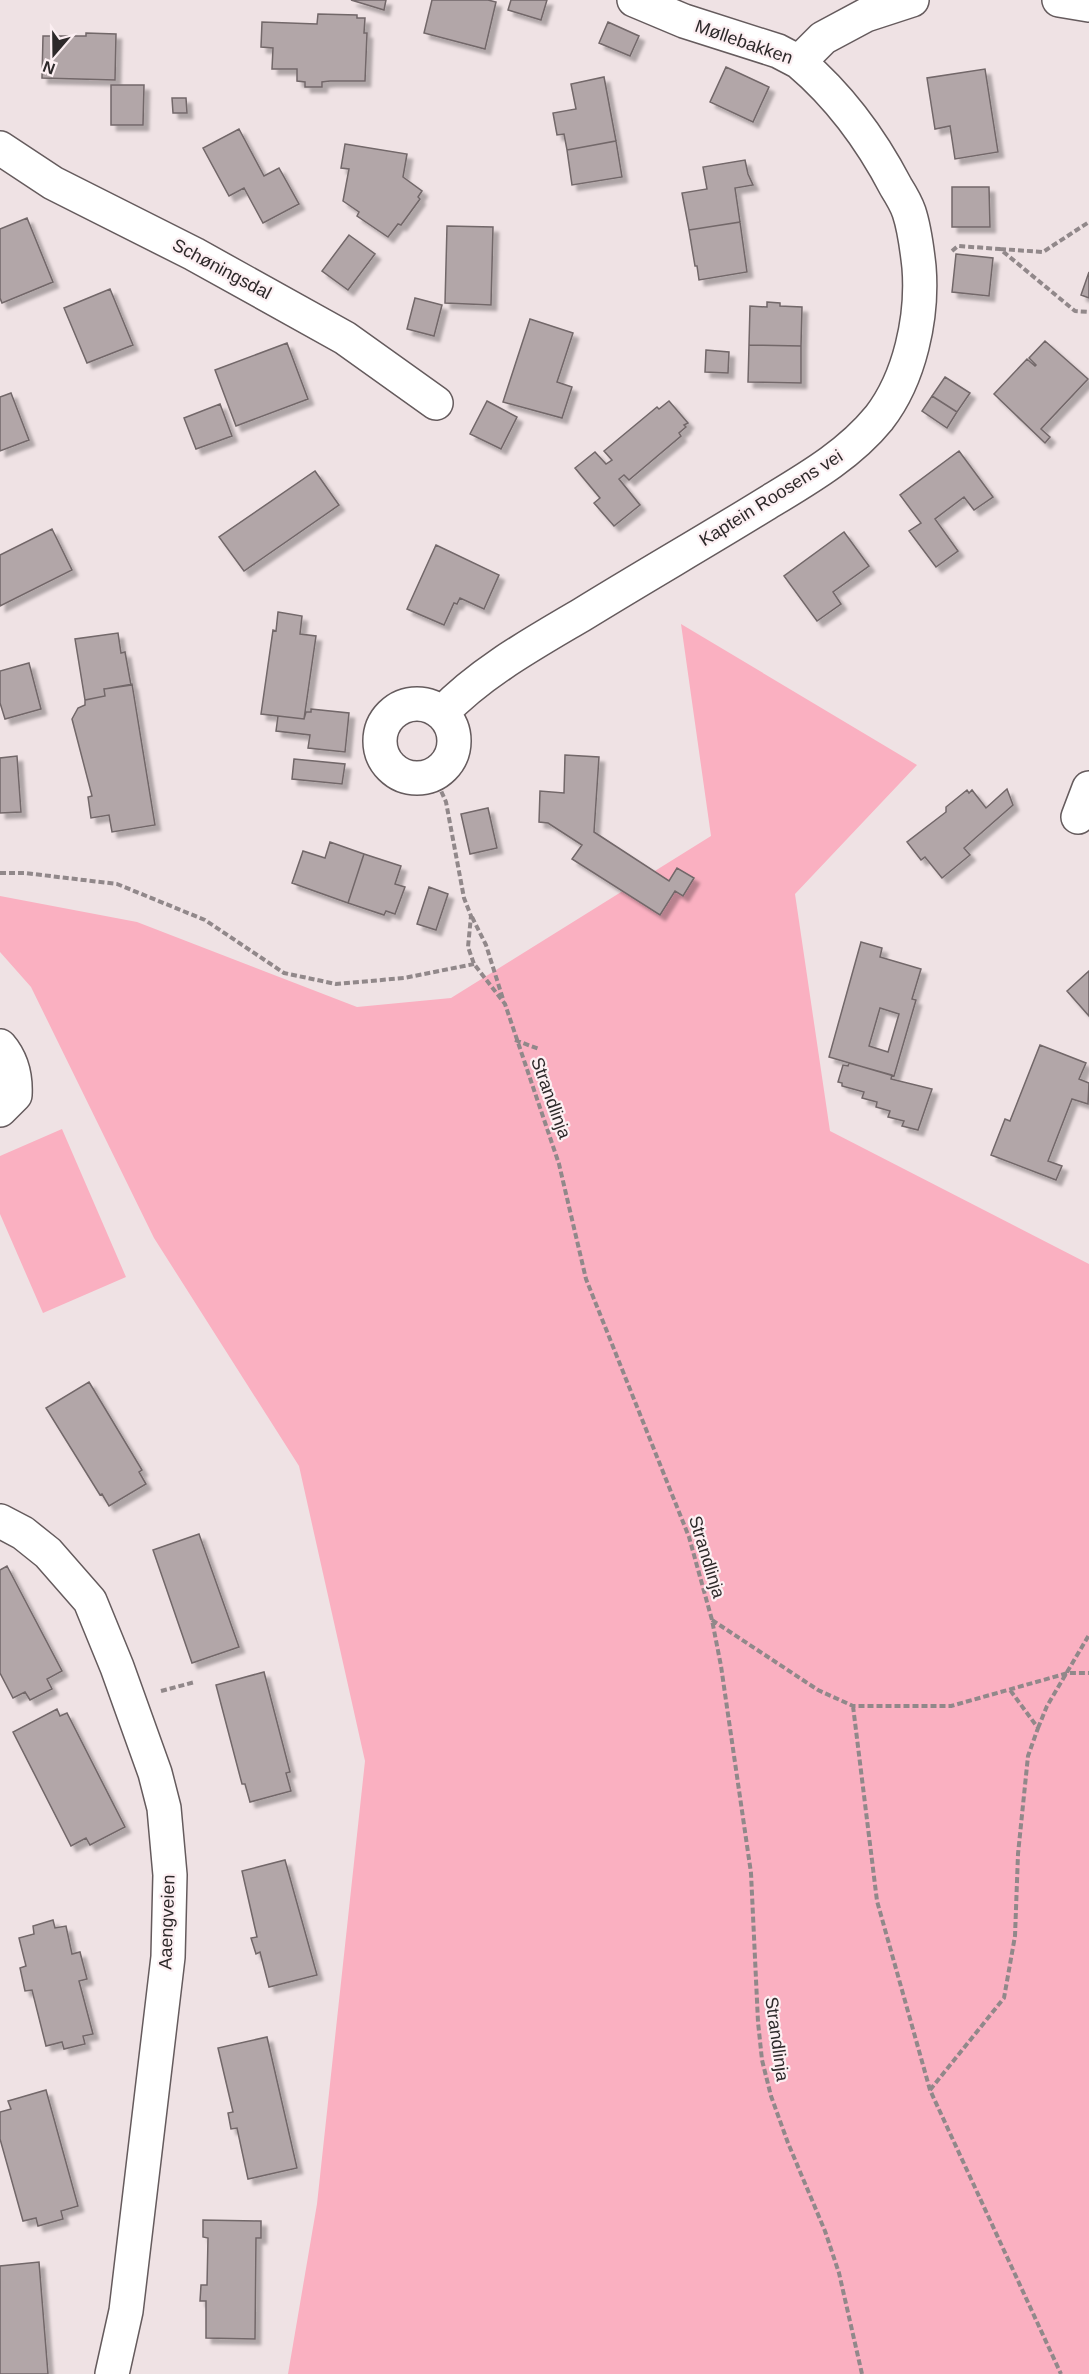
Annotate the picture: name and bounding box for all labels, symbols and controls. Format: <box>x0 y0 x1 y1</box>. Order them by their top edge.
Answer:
street label: Møllebakken <box>693 16 795 68</box>
north arrow <box>24 24 84 84</box>
text: N <box>41 58 57 78</box>
street label: Schøningsdal <box>169 235 275 303</box>
street label: Kaptein Roosens vei <box>696 446 846 550</box>
street label: Strandlinja <box>527 1055 575 1142</box>
street label: Strandlinja <box>685 1513 729 1602</box>
street label: Aaengveien <box>155 1874 179 1970</box>
street label: Strandlinja <box>761 1995 793 2083</box>

